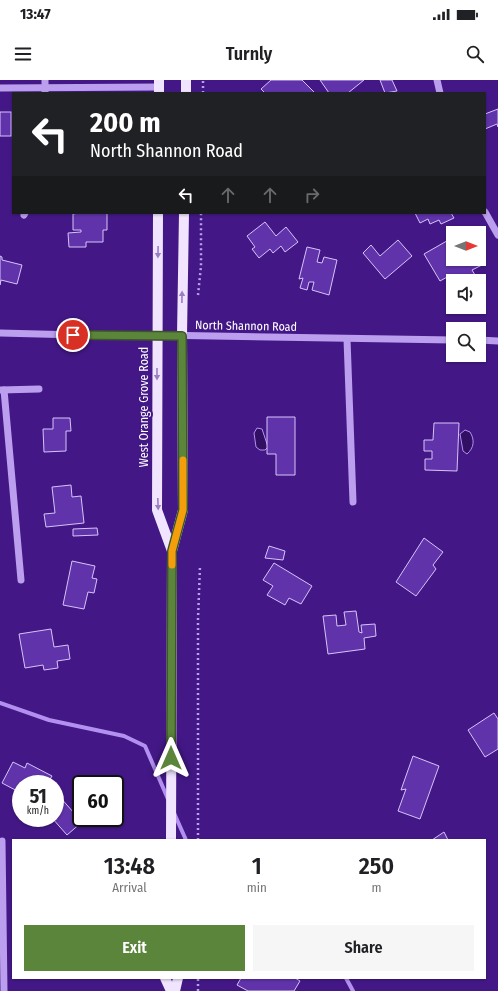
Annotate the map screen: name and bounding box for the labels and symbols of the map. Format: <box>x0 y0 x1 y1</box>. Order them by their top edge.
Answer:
north arrow <box>446 226 486 266</box>
one-way arrow <box>155 246 161 259</box>
one-way arrow <box>179 290 185 303</box>
pin <box>56 318 90 352</box>
street label: North Shannon Road <box>195 318 297 334</box>
street label: West Orange Grove Road <box>137 347 151 467</box>
one-way arrow <box>154 368 160 381</box>
one-way arrow <box>154 498 161 510</box>
position arrow <box>150 737 192 779</box>
speed limit sign: 60 <box>72 775 124 827</box>

